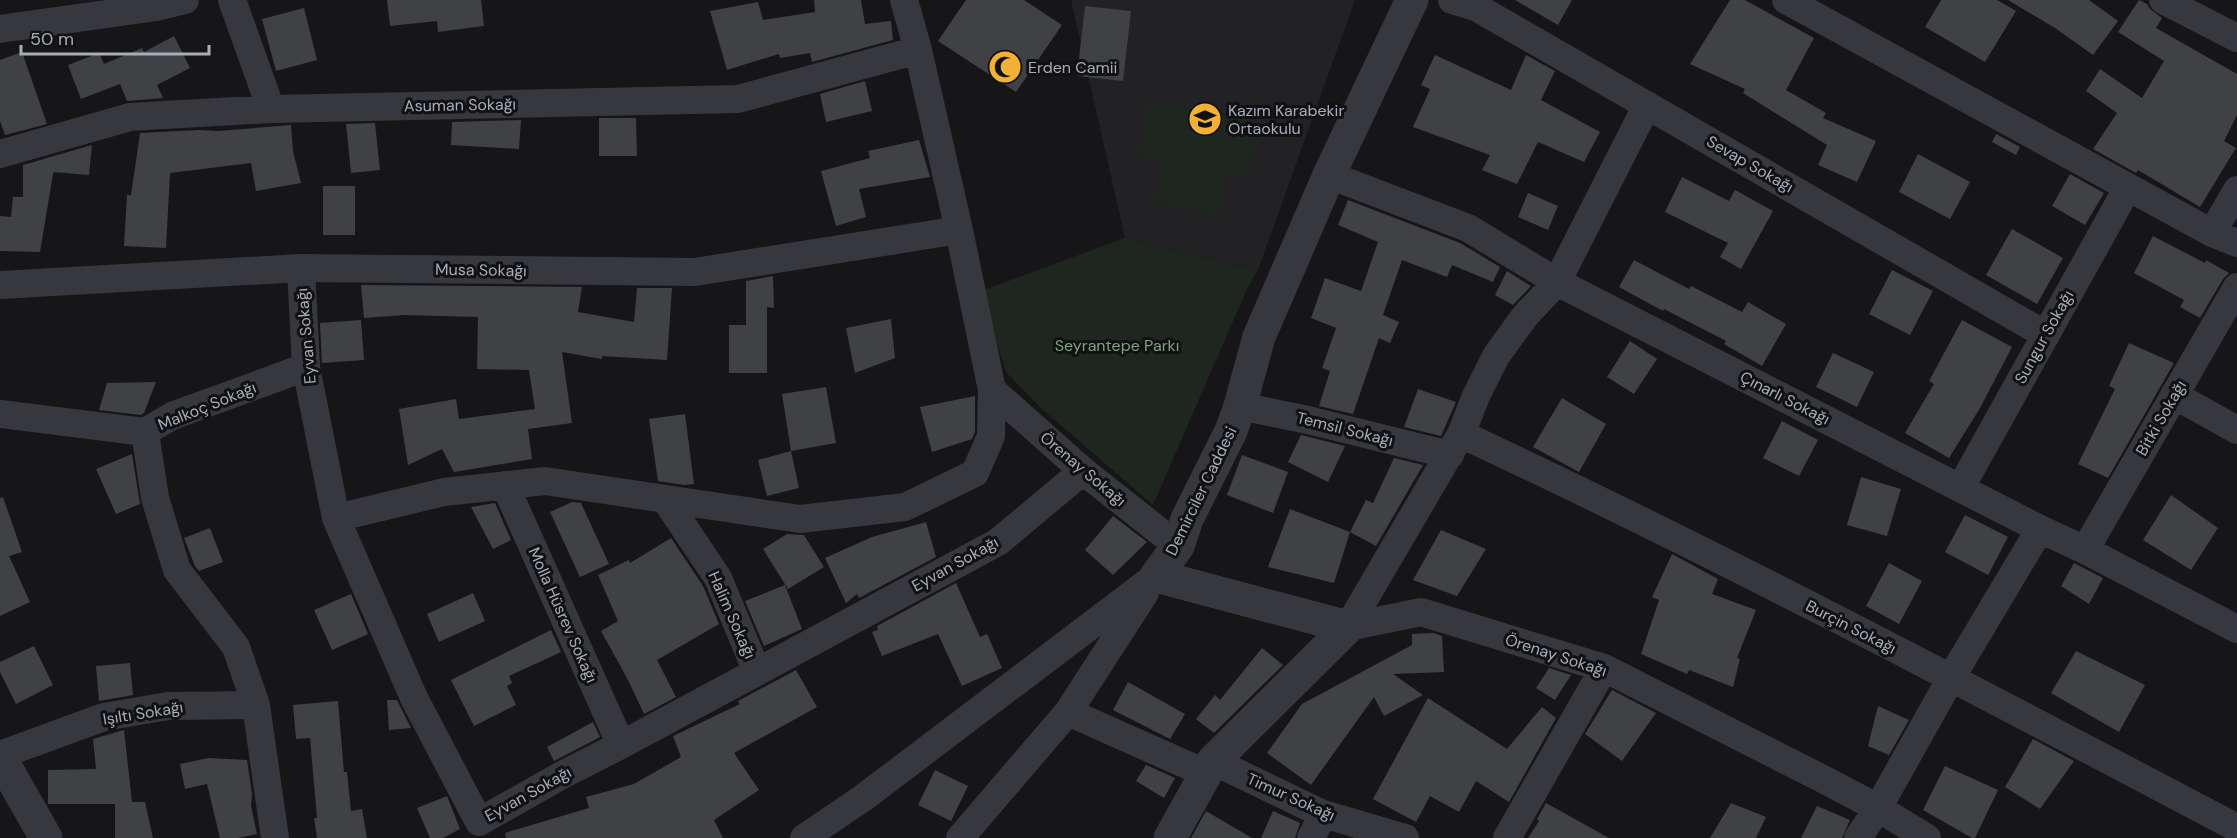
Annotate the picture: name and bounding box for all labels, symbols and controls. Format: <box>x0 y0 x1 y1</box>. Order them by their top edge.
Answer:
scale bar <box>21 18 208 56</box>
text: 50 m <box>30 27 74 51</box>
mosque icon: Erden Camii <box>987 49 1023 85</box>
place label: Erden Camii <box>1028 57 1117 78</box>
street label: Asuman Sokağı <box>404 94 516 116</box>
place label: Kazım Karabekir Ortaokulu <box>1228 100 1344 139</box>
school or university icon: Kazım Karabekir Ortaokulu <box>1187 101 1223 137</box>
street label: Sevap Sokağı <box>1703 131 1797 197</box>
street label: Musa Sokağı <box>435 259 527 281</box>
street label: Sungur Sokağı <box>2010 286 2078 388</box>
street label: Eyvan Sokağı <box>291 287 321 385</box>
park label: Seyrantepe Parkı <box>1055 335 1179 356</box>
street label: Çınarlı Sokağı <box>1736 366 1834 430</box>
street label: Bitki Sokağı <box>2131 376 2191 460</box>
street label: Malkoç Sokağı <box>155 377 259 435</box>
street label: Temsil Sokağı <box>1295 407 1395 451</box>
street label: Demirciler Caddesi <box>1161 423 1241 559</box>
street label: Örenay Sokağı <box>1036 427 1130 511</box>
street label: Eyvan Sokağı <box>908 532 1002 596</box>
street label: Molla Hüsrev Sokağı <box>524 544 602 686</box>
street label: Halim Sokağı <box>703 568 761 662</box>
street label: Burçin Sokağı <box>1802 595 1900 659</box>
street label: Örenay Sokağı <box>1502 629 1610 681</box>
street label: Işıltı Sokağı <box>101 696 185 730</box>
street label: Eyvan Sokağı <box>481 762 575 826</box>
street label: Timur Sokağı <box>1244 768 1338 826</box>

